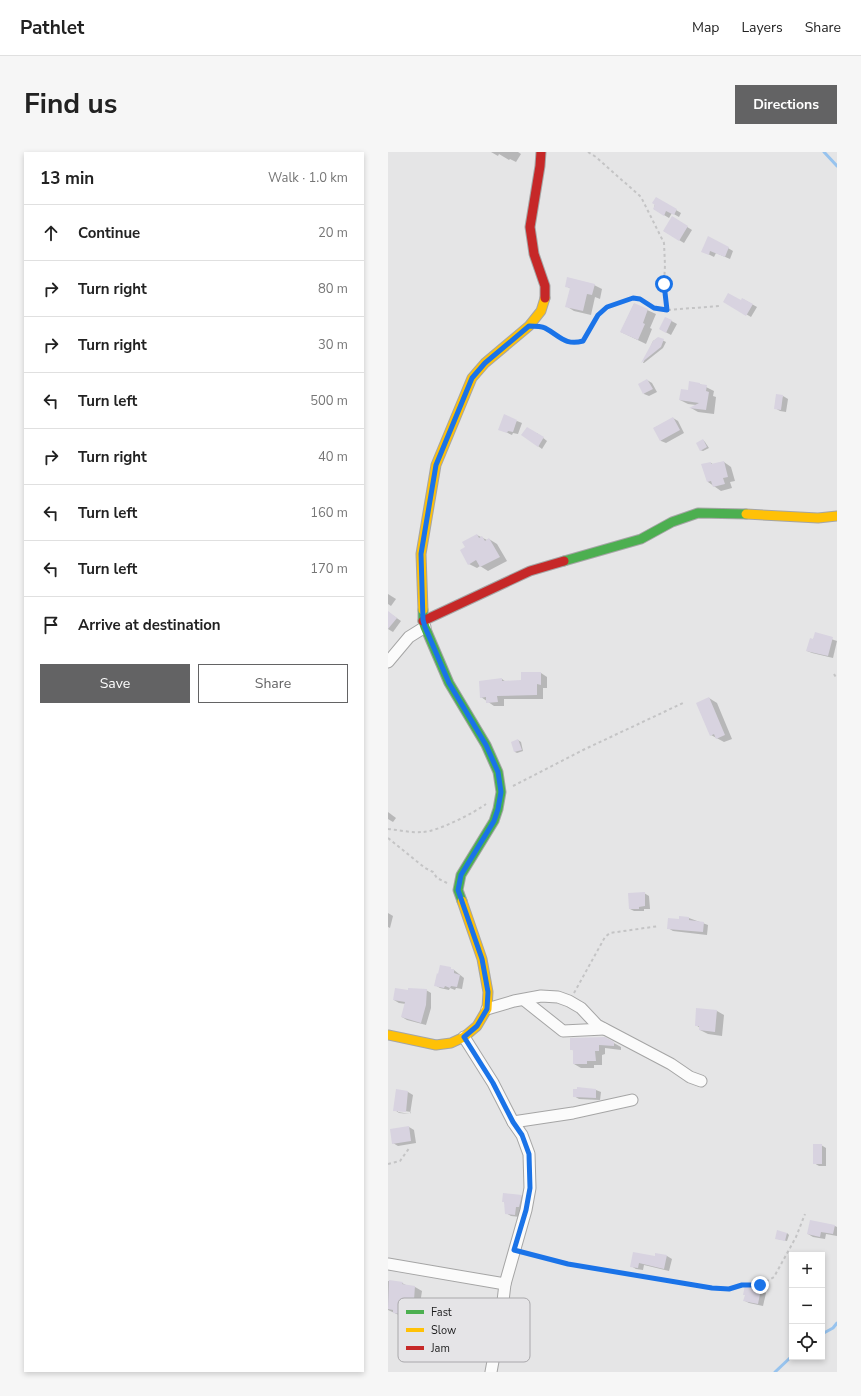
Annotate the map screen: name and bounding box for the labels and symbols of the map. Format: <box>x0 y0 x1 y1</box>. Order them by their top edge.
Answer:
route start <box>655 275 673 293</box>
route end <box>751 1276 769 1294</box>
legend <box>398 1298 530 1362</box>
text: Fast <box>431 1305 452 1320</box>
text: Slow <box>431 1323 456 1338</box>
text: Jam <box>430 1341 450 1356</box>

